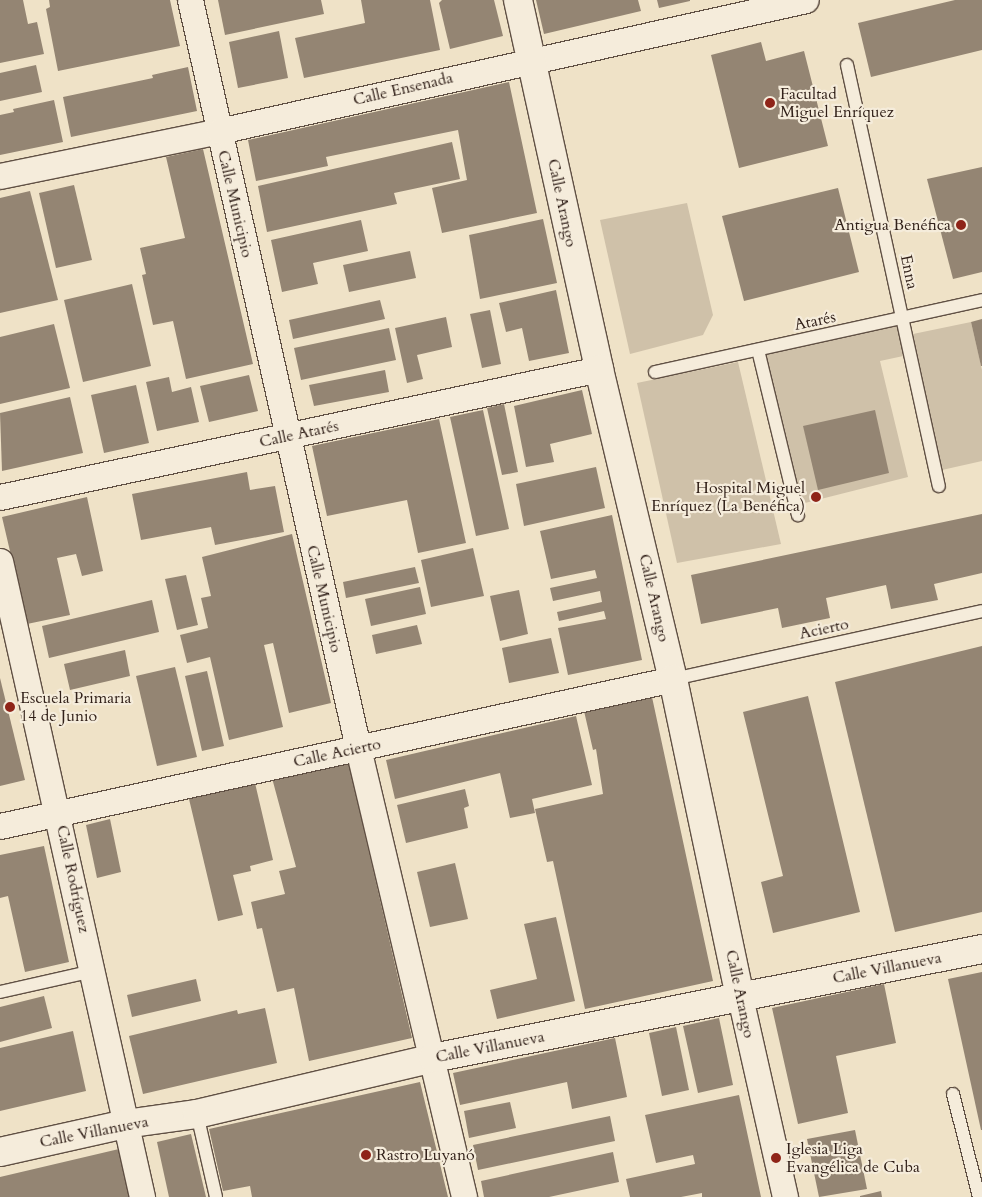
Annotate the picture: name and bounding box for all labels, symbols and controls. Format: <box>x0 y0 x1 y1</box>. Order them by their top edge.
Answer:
street label: Calle Ensenada <box>351 68 455 110</box>
place label: Facultad Miguel Enríquez <box>780 84 894 122</box>
marker: Facultad Miguel Enríquez <box>764 97 776 109</box>
street label: Calle Municipio <box>213 148 257 260</box>
street label: Calle Arango <box>543 157 581 249</box>
place label: Antigua Benéfica <box>834 215 951 235</box>
marker: Antigua Benéfica <box>955 219 967 231</box>
street label: Enna <box>896 253 922 291</box>
street label: Atarés <box>793 307 837 335</box>
street label: Calle Atarés <box>258 416 340 452</box>
place label: Hospital Miguel Enríquez (La Benéfica) <box>651 478 805 516</box>
marker: Hospital Miguel Enríquez (La Benéfica) <box>809 490 823 504</box>
street label: Calle Municipio <box>302 543 346 655</box>
street label: Calle Arango <box>635 552 673 644</box>
street label: Acierto <box>798 614 850 644</box>
place label: Escuela Primaria 14 de Junio <box>20 688 131 726</box>
marker: Escuela Primaria 14 de Junio <box>4 701 16 713</box>
street label: Calle Acierto <box>292 734 382 772</box>
street label: Calle Rodríguez <box>52 823 94 935</box>
street label: Calle Arango <box>721 948 759 1040</box>
street label: Calle Villanueva <box>831 948 943 988</box>
street label: Calle Villanueva <box>434 1027 546 1067</box>
street label: Calle Villanueva <box>38 1112 150 1152</box>
place label: Iglesia Liga Evangélica de Cuba <box>786 1139 920 1177</box>
place label: Rastro Luyanó <box>376 1145 475 1165</box>
marker: Rastro Luyanó <box>360 1149 372 1161</box>
marker: Iglesia Liga Evangélica de Cuba <box>770 1152 782 1164</box>

